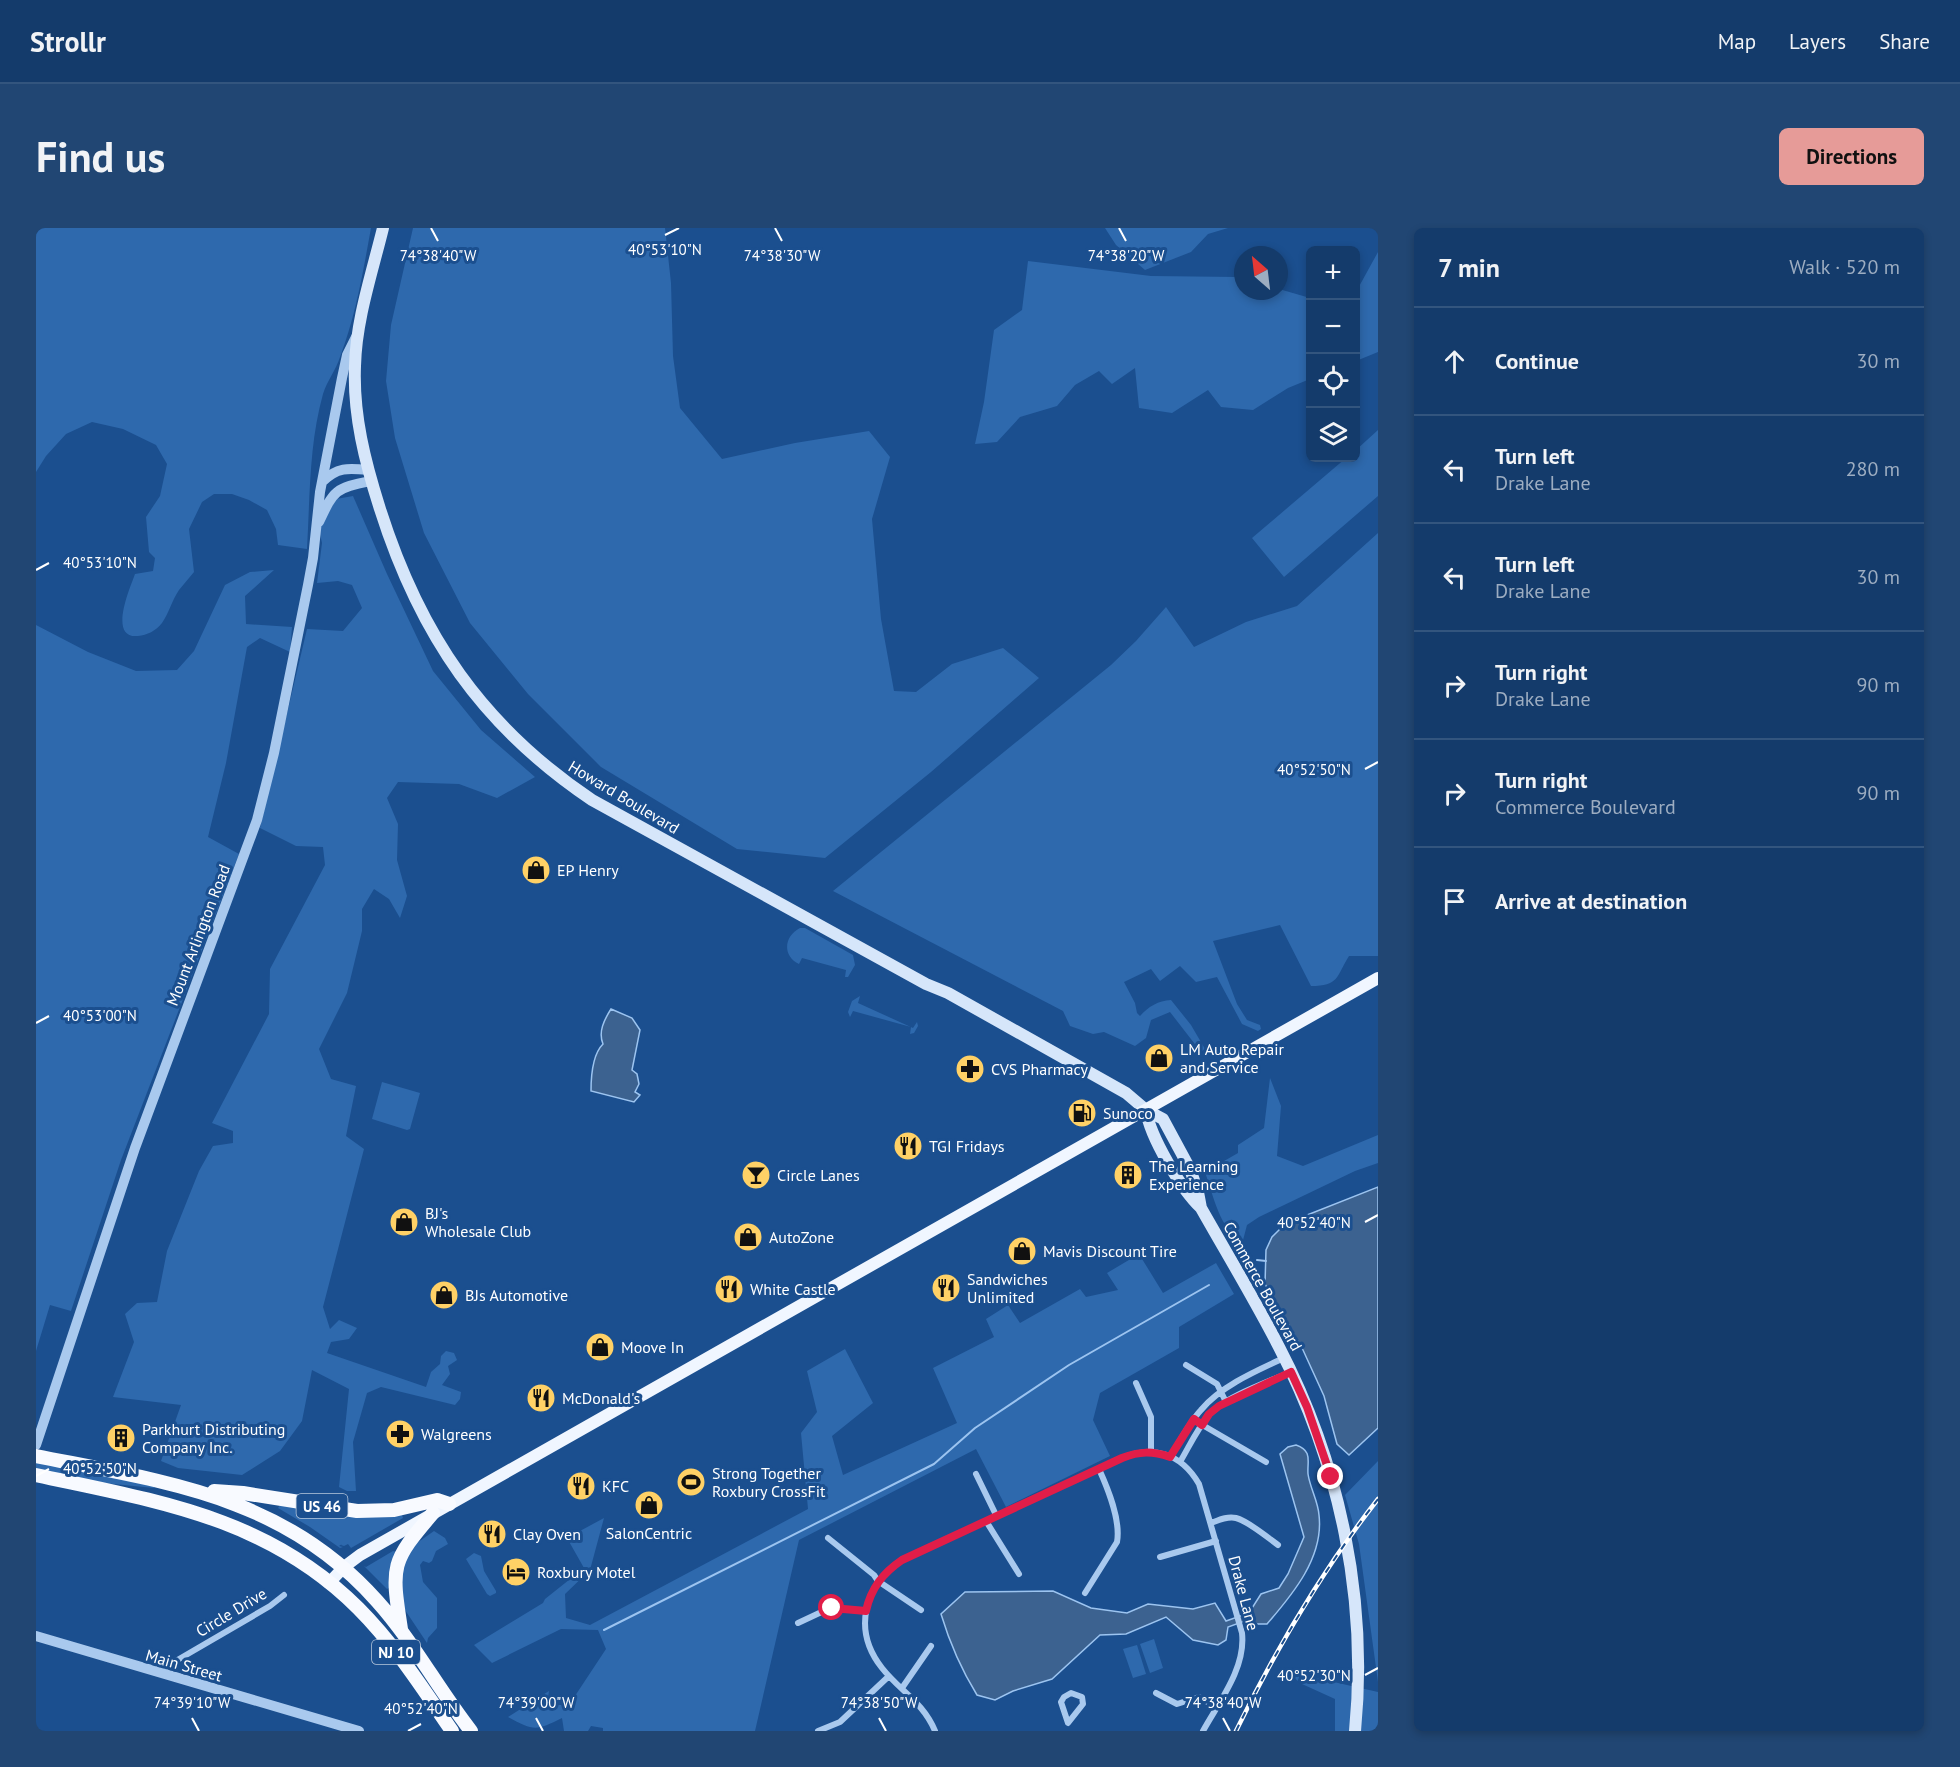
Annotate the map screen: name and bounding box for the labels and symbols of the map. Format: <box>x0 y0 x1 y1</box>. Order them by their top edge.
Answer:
text: 40°53'10"N <box>628 240 702 259</box>
text: 74°38'40"W <box>400 246 477 265</box>
text: 74°38'30"W <box>744 246 821 265</box>
text: 74°38'20"W <box>1088 246 1165 265</box>
north arrow <box>1234 246 1288 300</box>
text: 40°53'10"N <box>63 553 137 572</box>
street label: Howard Boulevard <box>565 756 683 838</box>
text: 40°52'50"N <box>1277 760 1351 779</box>
shop icon: EP Henry <box>520 854 552 886</box>
place label: EP Henry <box>557 860 619 880</box>
street label: Mount Arlington Road <box>162 862 234 1008</box>
text: 40°53'00"N <box>63 1006 137 1025</box>
place label: LM Auto Repair and Service <box>1180 1039 1285 1077</box>
shop icon: LM Auto Repair and Service <box>1143 1042 1175 1074</box>
pharmacy icon: CVS Pharmacy <box>954 1053 986 1085</box>
place label: CVS Pharmacy <box>991 1059 1089 1079</box>
fuel station icon: Sunoco <box>1066 1097 1098 1129</box>
place label: Sunoco <box>1103 1103 1153 1123</box>
restaurant icon: TGI Fridays <box>892 1130 924 1162</box>
place label: TGI Fridays <box>929 1136 1005 1156</box>
place label: The Learning Experience <box>1149 1156 1238 1194</box>
bar icon: Circle Lanes <box>740 1159 772 1191</box>
building icon: The Learning Experience <box>1112 1159 1144 1191</box>
place label: Circle Lanes <box>777 1165 860 1185</box>
place label: BJ's Wholesale Club <box>425 1203 531 1241</box>
shop icon: BJ's Wholesale Club <box>388 1206 420 1238</box>
text: 40°52'40"N <box>1277 1213 1351 1232</box>
street label: Commerce Boulevard <box>1219 1218 1307 1354</box>
shop icon: AutoZone <box>732 1221 764 1253</box>
place label: AutoZone <box>769 1227 834 1247</box>
shop icon: Mavis Discount Tire <box>1006 1235 1038 1267</box>
place label: Mavis Discount Tire <box>1043 1241 1177 1261</box>
place label: Sandwiches Unlimited <box>967 1269 1048 1307</box>
restaurant icon: Sandwiches Unlimited <box>930 1272 962 1304</box>
restaurant icon: White Castle <box>713 1273 745 1305</box>
shop icon: BJs Automotive <box>428 1279 460 1311</box>
place label: White Castle <box>750 1279 836 1299</box>
place label: BJs Automotive <box>465 1285 568 1305</box>
shop icon: Moove In <box>584 1331 616 1363</box>
place label: Moove In <box>621 1337 684 1357</box>
restaurant icon: McDonald's <box>525 1382 557 1414</box>
place label: McDonald's <box>562 1388 640 1408</box>
pharmacy icon: Walgreens <box>384 1418 416 1450</box>
place label: Parkhurt Distributing Company Inc. <box>142 1419 285 1457</box>
building icon: Parkhurt Distributing Company Inc. <box>105 1422 137 1454</box>
place label: Walgreens <box>421 1424 492 1444</box>
text: 40°52'50"N <box>63 1459 137 1478</box>
place label: Strong Together Roxbury CrossFit <box>712 1463 826 1501</box>
route end <box>1317 1463 1343 1489</box>
sports icon: Strong Together Roxbury CrossFit <box>675 1466 707 1498</box>
restaurant icon: KFC <box>565 1470 597 1502</box>
place label: KFC <box>602 1476 629 1496</box>
shop icon: SalonCentric <box>633 1489 665 1521</box>
road number: US 46 <box>296 1494 348 1518</box>
restaurant icon: Clay Oven <box>476 1518 508 1550</box>
place label: SalonCentric <box>606 1523 692 1543</box>
place label: Clay Oven <box>513 1524 581 1544</box>
street label: Drake Lane <box>1224 1553 1264 1633</box>
hotel icon: Roxbury Motel <box>500 1556 532 1588</box>
place label: Roxbury Motel <box>537 1562 636 1582</box>
street label: Circle Drive <box>192 1583 270 1641</box>
route start <box>818 1594 844 1620</box>
road number: NJ 10 <box>372 1640 420 1664</box>
street label: Main Street <box>143 1645 225 1686</box>
text: 40°52'30"N <box>1277 1666 1351 1685</box>
text: 74°39'10"W <box>154 1693 231 1712</box>
text: 74°39'00"W <box>498 1693 575 1712</box>
text: 74°38'50"W <box>841 1693 918 1712</box>
text: 74°38'40"W <box>1185 1693 1262 1712</box>
text: 40°52'40"N <box>384 1699 458 1718</box>

